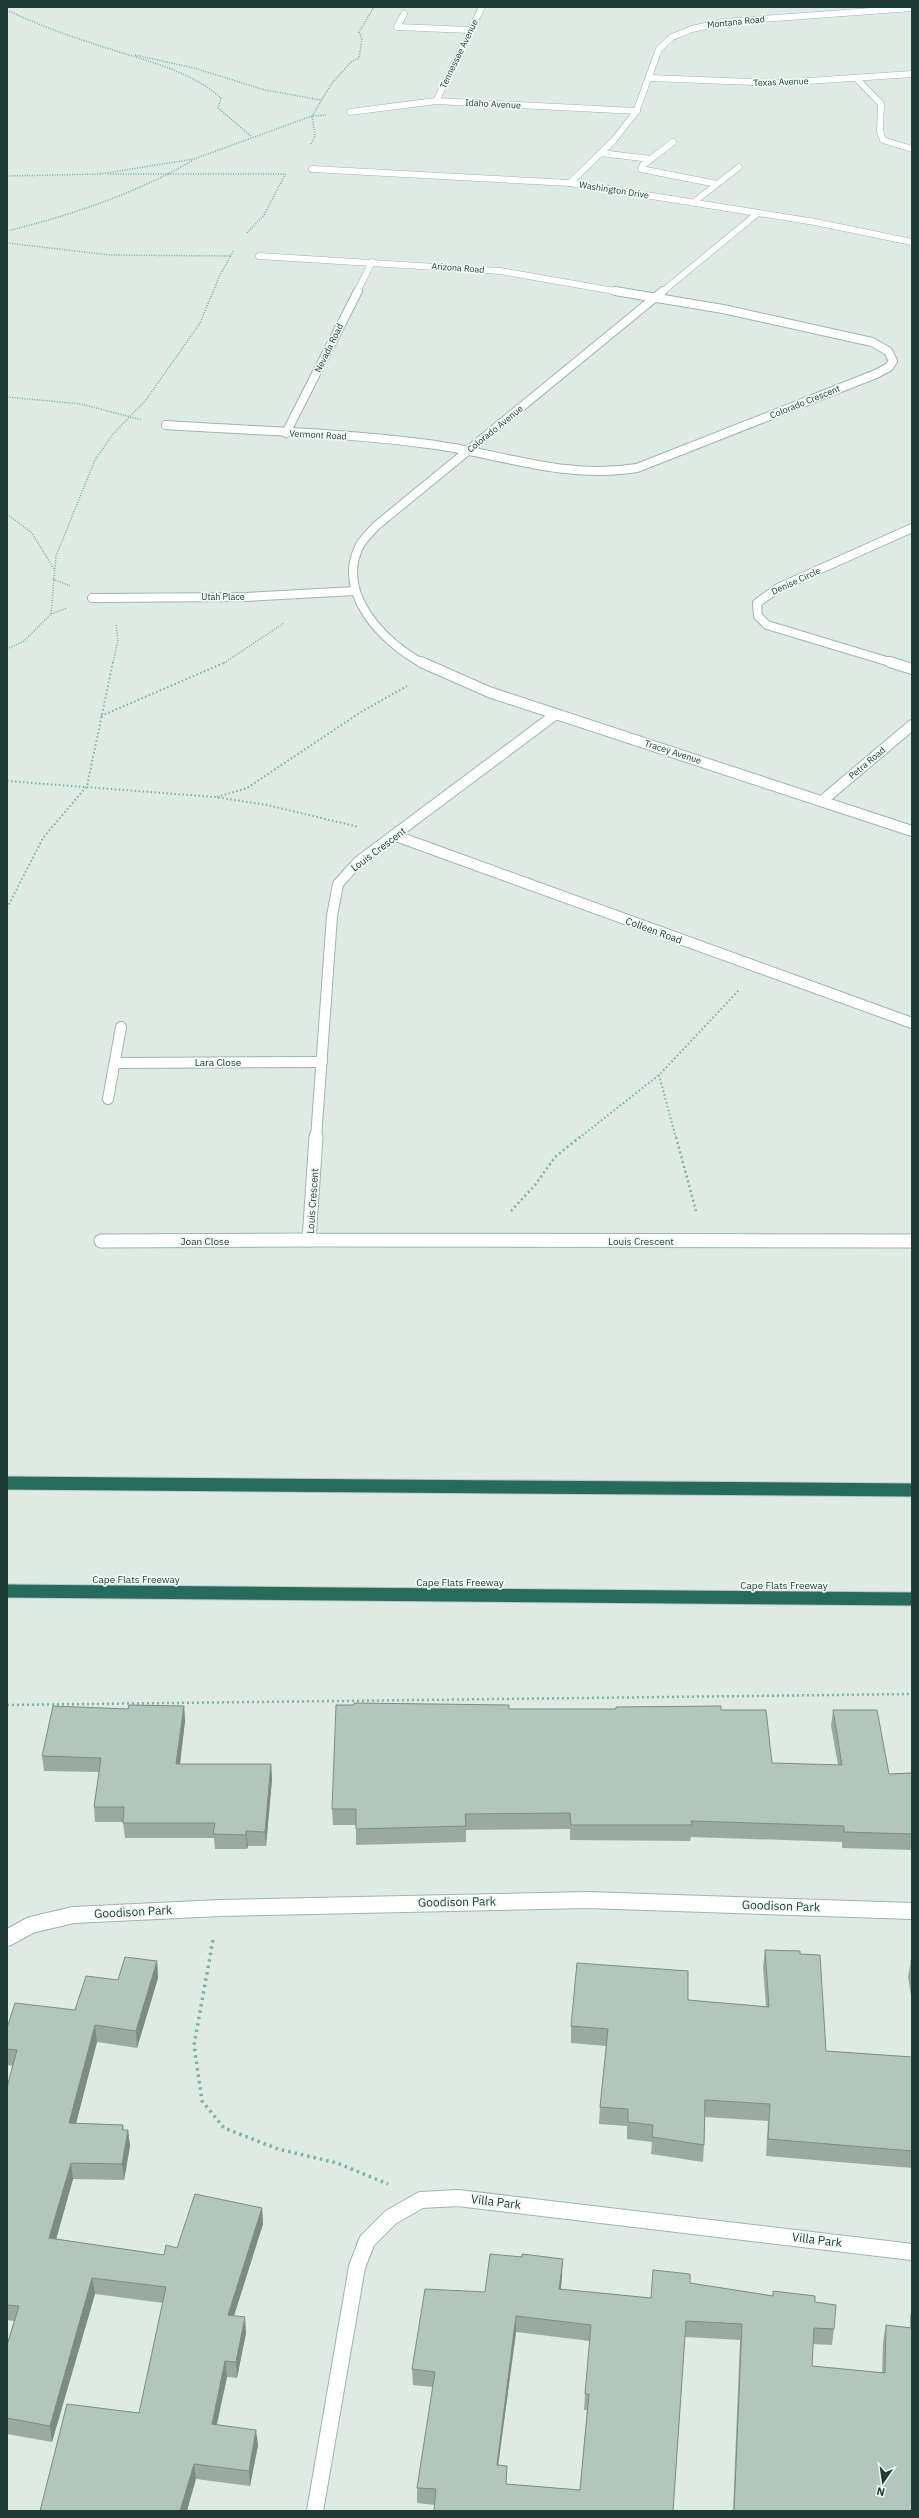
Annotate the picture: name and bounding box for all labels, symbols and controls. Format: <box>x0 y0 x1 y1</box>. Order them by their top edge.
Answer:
street label: Montana Road <box>706 13 765 30</box>
street label: Tennessee Avenue <box>437 17 480 90</box>
street label: Texas Avenue <box>753 75 809 88</box>
street label: Idaho Avenue <box>465 97 521 110</box>
street label: Washington Drive <box>578 179 650 200</box>
street label: Arizona Road <box>431 260 485 275</box>
street label: Nevada Road <box>312 321 345 374</box>
street label: Colorado Crescent <box>768 382 841 421</box>
street label: Colorado Avenue <box>465 403 525 454</box>
street label: Vermont Road <box>289 428 347 441</box>
street label: Denise Circle <box>770 564 822 597</box>
street label: Utah Place <box>201 591 245 602</box>
street label: Tracey Avenue <box>643 737 703 766</box>
street label: Petra Road <box>846 744 887 781</box>
street label: Louis Crescent <box>348 824 409 874</box>
street label: Colleen Road <box>624 914 684 947</box>
street label: Lara Close <box>195 1056 242 1069</box>
street label: Louis Crescent <box>304 1167 321 1234</box>
street label: Joan Close <box>181 1235 230 1248</box>
street label: Louis Crescent <box>608 1235 674 1248</box>
street label: Cape Flats Freeway <box>92 1573 180 1586</box>
street label: Cape Flats Freeway <box>416 1576 504 1589</box>
street label: Cape Flats Freeway <box>740 1579 828 1592</box>
street label: Goodison Park <box>418 1893 497 1910</box>
street label: Goodison Park <box>742 1897 821 1914</box>
street label: Goodison Park <box>94 1902 173 1921</box>
street label: Villa Park <box>470 2191 523 2212</box>
street label: Villa Park <box>791 2229 844 2250</box>
north arrow <box>863 2462 903 2502</box>
text: N <box>875 2484 886 2499</box>

